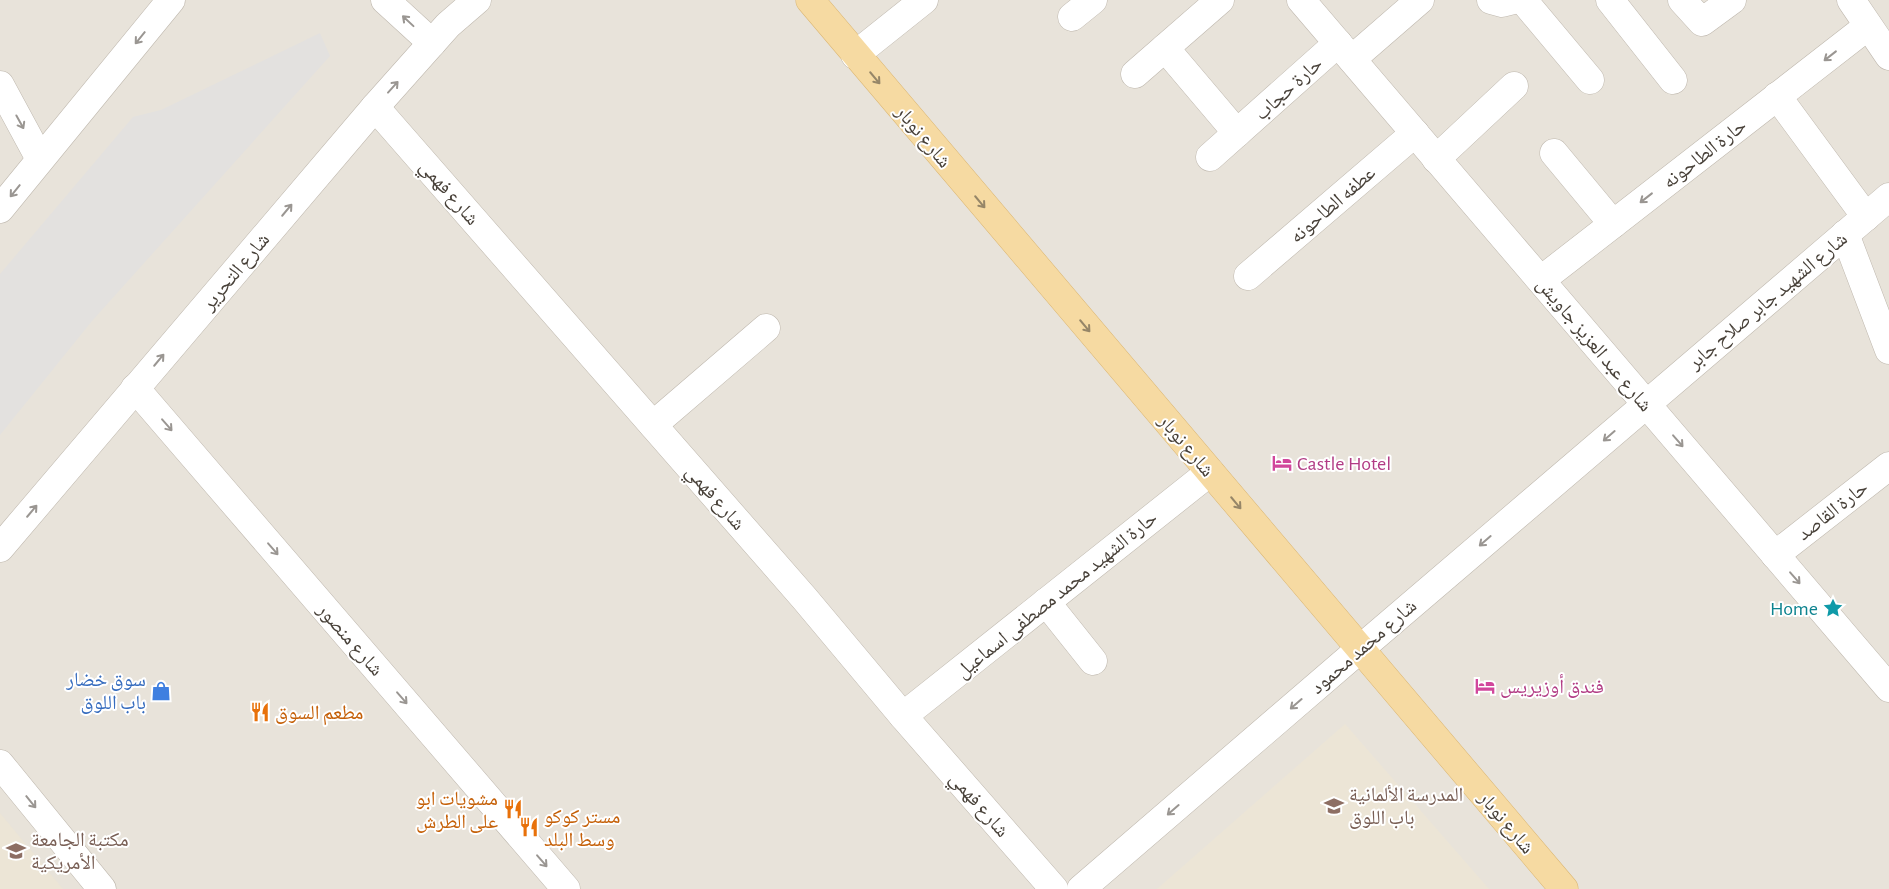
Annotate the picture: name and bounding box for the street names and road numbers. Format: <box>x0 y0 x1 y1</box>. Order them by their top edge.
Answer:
street label: حارة حجاب <box>1251 53 1327 125</box>
street label: شارع نوبار <box>889 101 955 173</box>
street label: حارة الطاحونه <box>1659 115 1750 193</box>
street label: شارع فهمي <box>412 156 483 232</box>
street label: عطفه الطاحونه <box>1286 162 1379 247</box>
street label: شارع الشهيد جابر صلاح جابر <box>1683 228 1852 375</box>
street label: شارع التحرير <box>197 229 275 316</box>
street label: شارع عبد العزيز جاويش <box>1531 274 1656 417</box>
street label: شارع نوبار <box>1152 410 1218 482</box>
street label: شارع فهمي <box>678 461 749 537</box>
street label: حارة القاصد <box>1793 477 1872 545</box>
street label: حارة الشهيد محمد مصطفى اسماعيل <box>952 507 1162 683</box>
street label: شارع محمد محمود <box>1307 596 1422 699</box>
street label: شارع منصور <box>311 599 387 681</box>
street label: شارع فهمي <box>942 768 1013 844</box>
street label: شارع نوبار <box>1472 787 1538 859</box>

